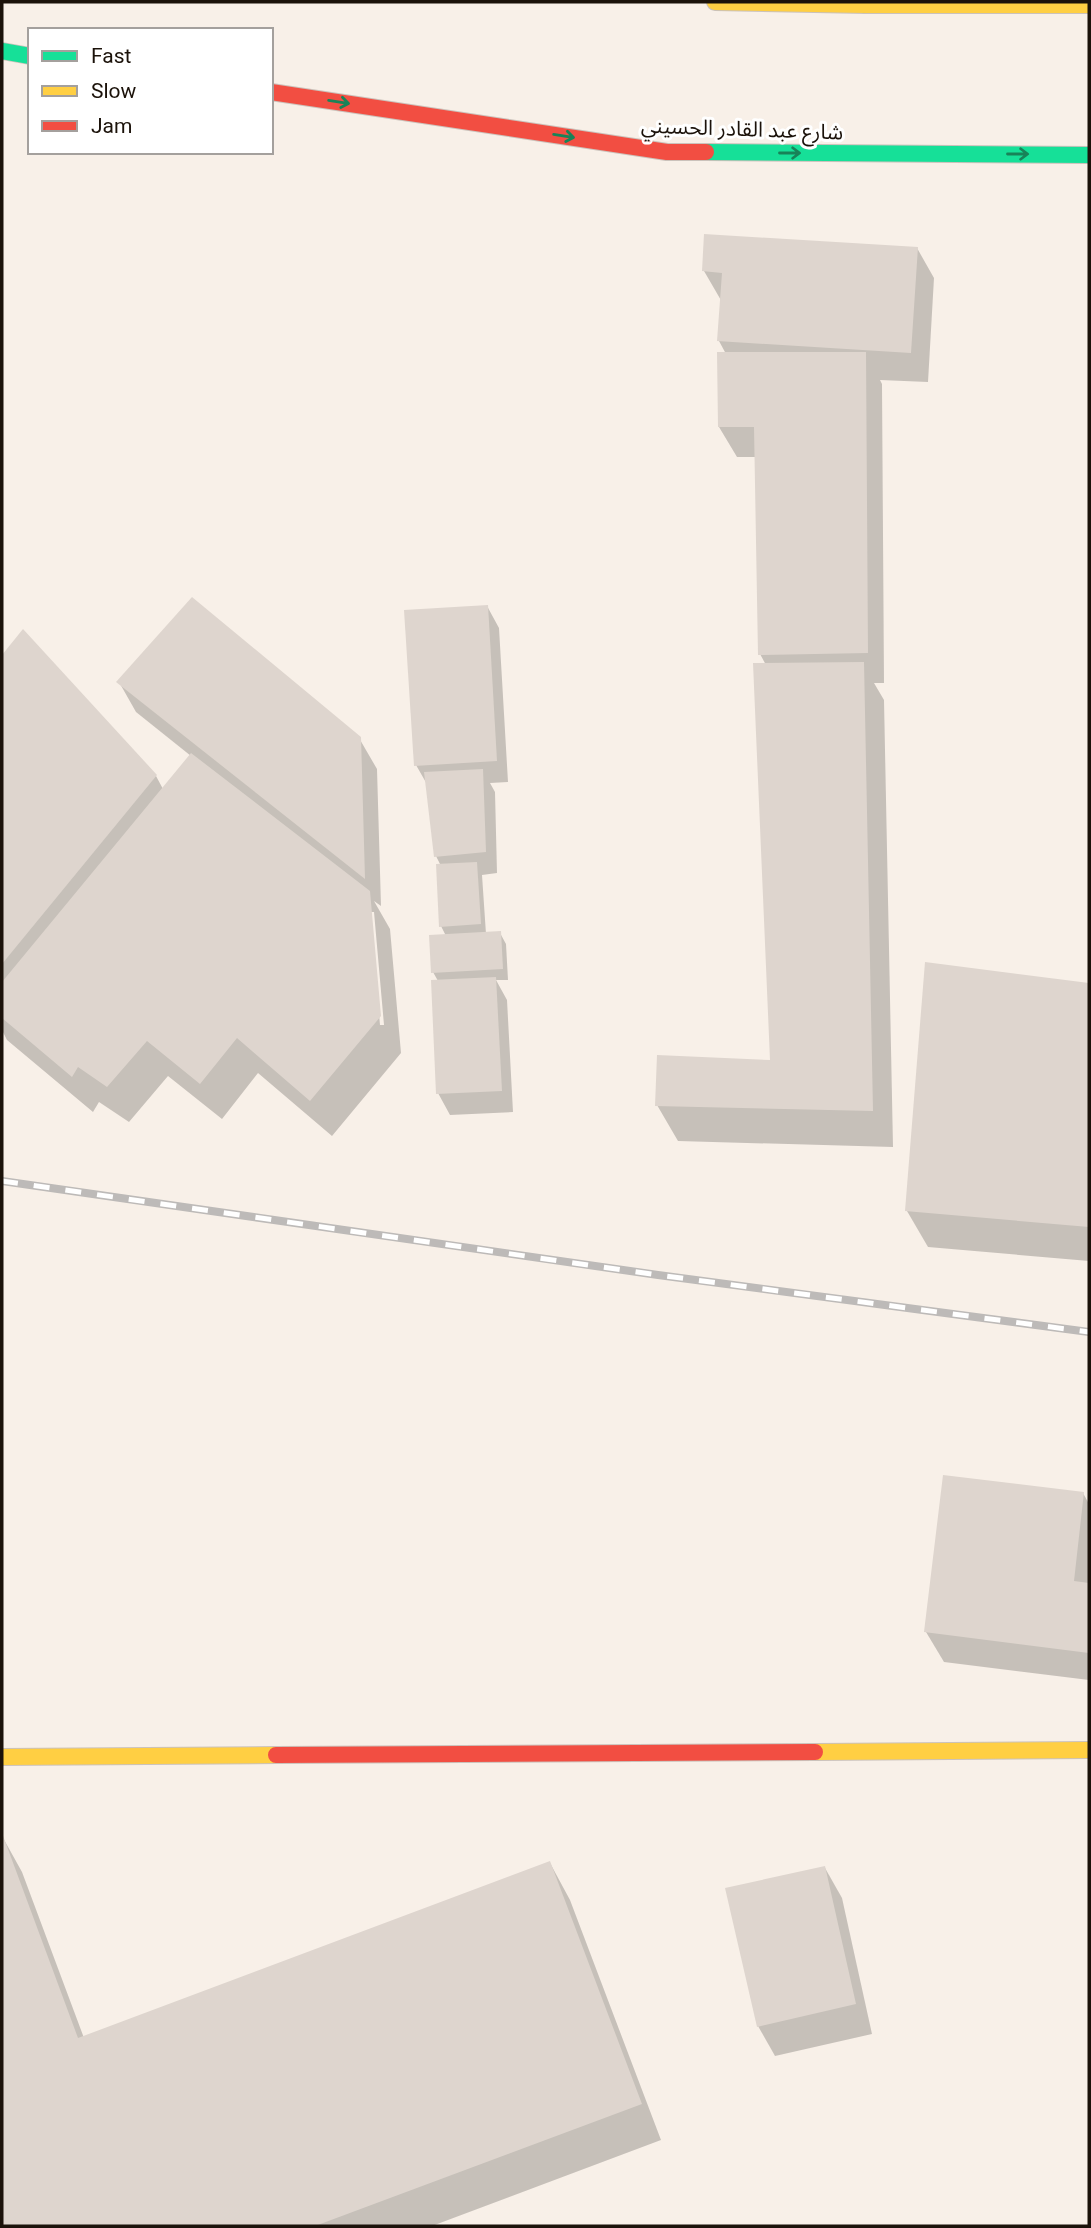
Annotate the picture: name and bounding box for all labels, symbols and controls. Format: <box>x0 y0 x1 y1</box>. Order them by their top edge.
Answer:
legend <box>28 28 273 154</box>
text: Fast <box>91 44 132 68</box>
text: Slow <box>91 79 137 103</box>
one-way arrow <box>327 96 350 109</box>
street label: شارع عبد القادر الحسيني <box>640 113 844 148</box>
text: Jam <box>91 114 132 138</box>
one-way arrow <box>552 130 575 143</box>
one-way arrow <box>778 146 801 160</box>
one-way arrow <box>1006 147 1029 161</box>

